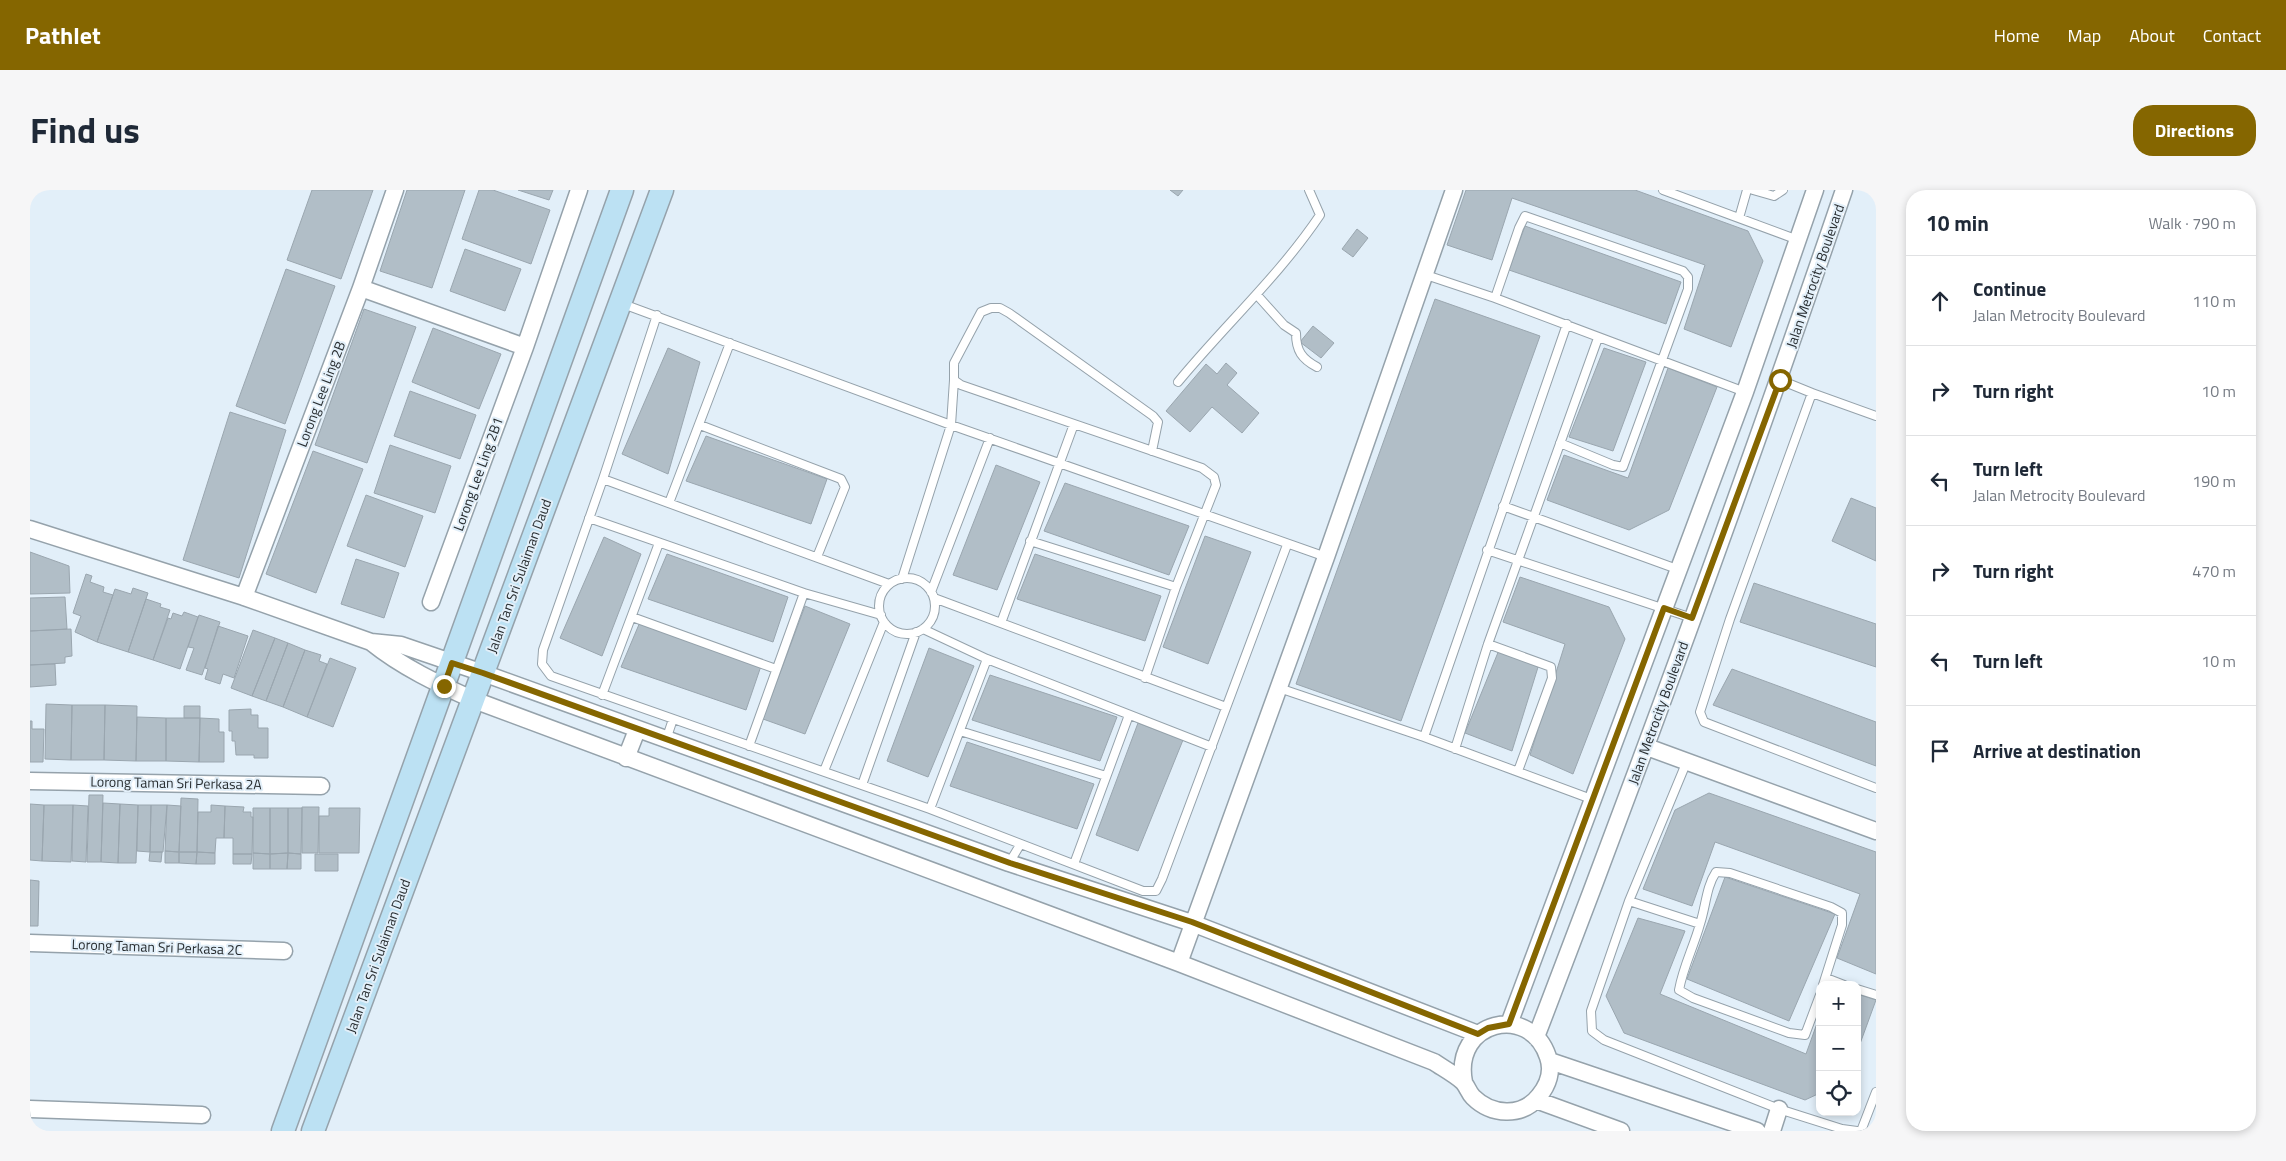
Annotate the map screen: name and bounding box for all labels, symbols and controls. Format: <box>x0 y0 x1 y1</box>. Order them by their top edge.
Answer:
text: Pathlet <box>25 17 101 53</box>
text: Home <box>1994 22 2040 49</box>
text: Map <box>2068 22 2101 49</box>
text: About <box>2129 22 2175 49</box>
text: Contact <box>2203 22 2261 49</box>
text: Find us <box>30 103 140 157</box>
button: Directions <box>2133 105 2256 156</box>
street label: Jalan Metrocity Boulevard <box>1780 201 1849 351</box>
text: 10 min <box>1926 207 1989 239</box>
text: Walk · 790 m <box>2148 211 2236 235</box>
text: Continue <box>1973 274 2046 303</box>
icon: ahead <box>1926 287 1954 315</box>
text: 110 m <box>2192 289 2236 313</box>
text: Jalan Metrocity Boulevard <box>1973 303 2145 327</box>
street label: Lorong Lee Ling 2B <box>291 338 350 450</box>
route start <box>1769 369 1792 392</box>
text: Turn right <box>1973 376 2054 405</box>
icon: right <box>1926 377 1954 405</box>
text: 10 m <box>2201 379 2236 403</box>
street label: Lorong Lee Ling 2B1 <box>447 414 508 534</box>
text: Turn left <box>1973 454 2043 483</box>
icon: left <box>1926 467 1954 495</box>
text: 190 m <box>2192 469 2236 493</box>
text: Jalan Metrocity Boulevard <box>1973 483 2145 507</box>
street label: Jalan Tan Sri Sulaiman Daud <box>481 496 556 656</box>
text: Turn right <box>1973 556 2054 585</box>
icon: right <box>1926 557 1954 585</box>
text: 470 m <box>2192 559 2236 583</box>
street label: Jalan Metrocity Boulevard <box>1622 638 1693 787</box>
text: Turn left <box>1973 646 2043 675</box>
icon: left <box>1926 647 1954 675</box>
text: 10 m <box>2201 649 2236 673</box>
route end <box>433 675 456 698</box>
text: Arrive at destination <box>1973 736 2141 765</box>
icon: arrive <box>1926 737 1954 765</box>
street label: Lorong Taman Sri Perkasa 2A <box>90 771 263 795</box>
street label: Jalan Tan Sri Sulaiman Daud <box>340 876 415 1036</box>
street label: Lorong Taman Sri Perkasa 2C <box>71 933 243 960</box>
map controls <box>1816 981 1861 1116</box>
button: + <box>1816 981 1861 1026</box>
button: − <box>1816 1026 1861 1071</box>
button: locate <box>1816 1071 1861 1116</box>

